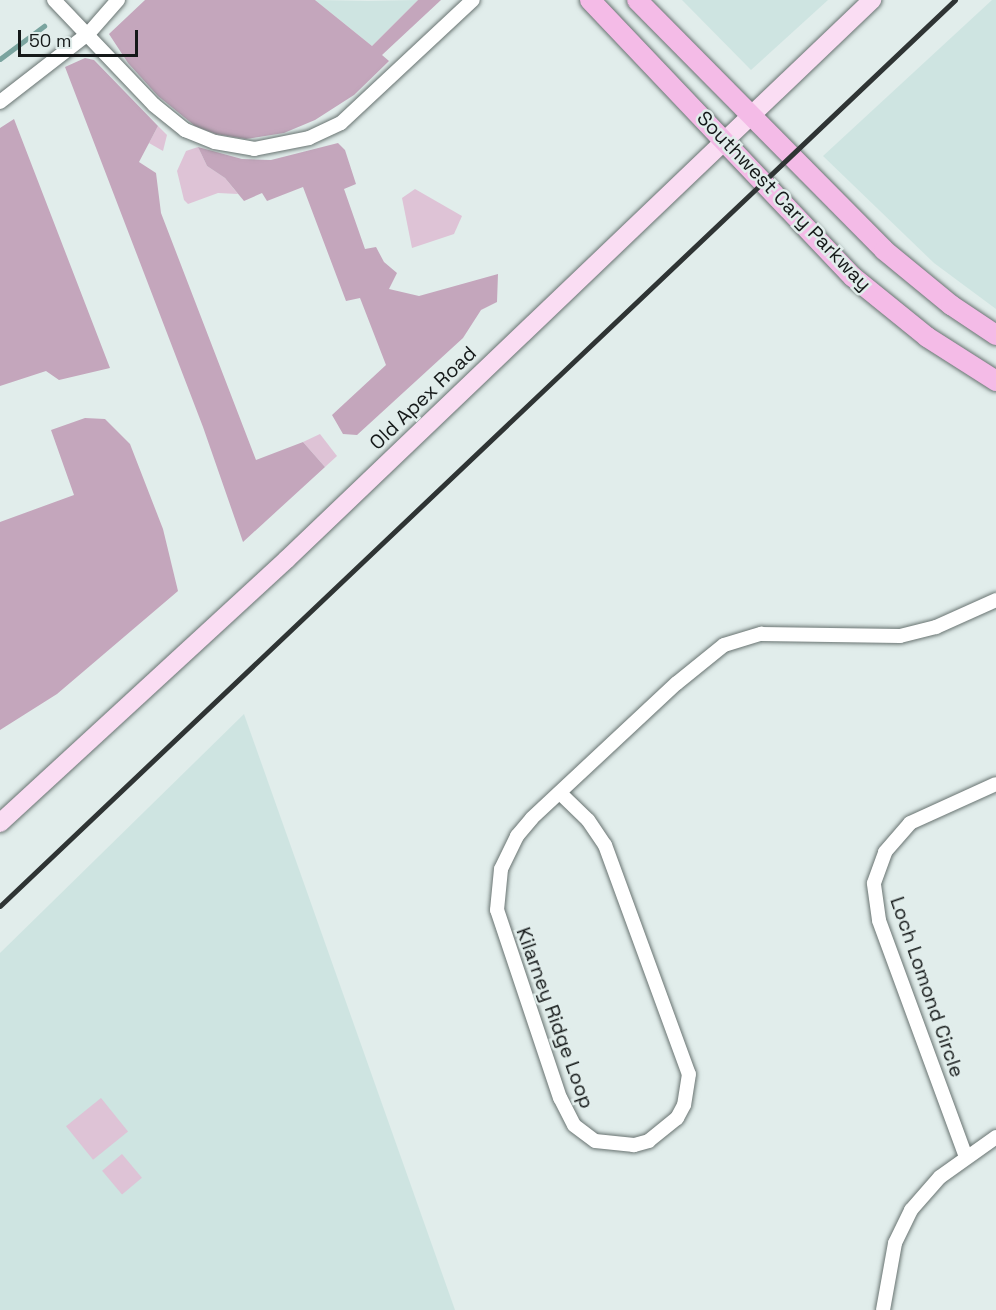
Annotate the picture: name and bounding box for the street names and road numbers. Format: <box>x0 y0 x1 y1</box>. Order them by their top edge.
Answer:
street label: Southwest Cary Parkway <box>692 106 876 296</box>
street label: Old Apex Road <box>365 341 481 455</box>
street label: Loch Lomond Circle <box>885 894 969 1080</box>
street label: Kilarney Ridge Loop <box>511 924 599 1112</box>

